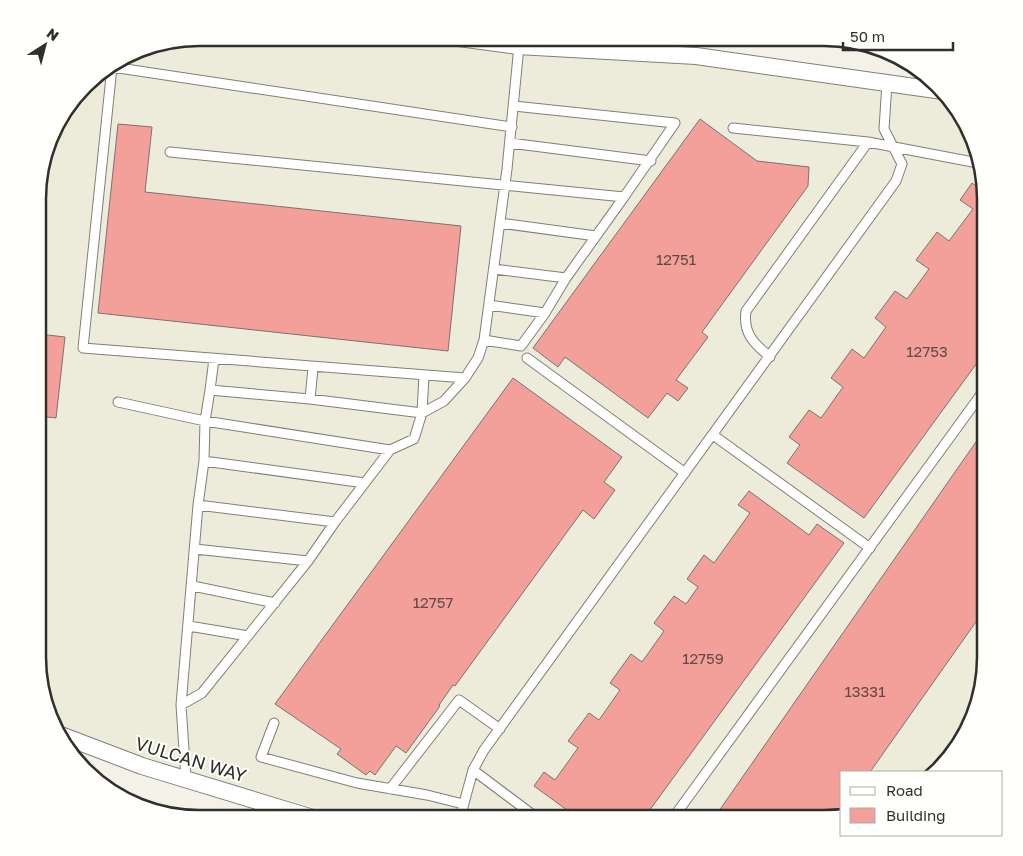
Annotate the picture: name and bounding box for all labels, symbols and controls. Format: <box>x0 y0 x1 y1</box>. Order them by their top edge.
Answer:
north arrow <box>20 20 70 70</box>
scale bar <box>843 20 953 52</box>
text: N <box>44 24 62 44</box>
text: 50 m <box>850 27 885 45</box>
house number: 12751 <box>656 250 696 268</box>
house number: 12753 <box>906 342 948 360</box>
house number: 12757 <box>413 593 453 611</box>
house number: 12759 <box>682 649 724 667</box>
house number: 13331 <box>845 682 885 700</box>
street label: VULCAN WAY <box>133 732 250 786</box>
legend <box>840 771 1003 836</box>
text: Road <box>886 781 923 799</box>
text: Building <box>886 806 946 824</box>

